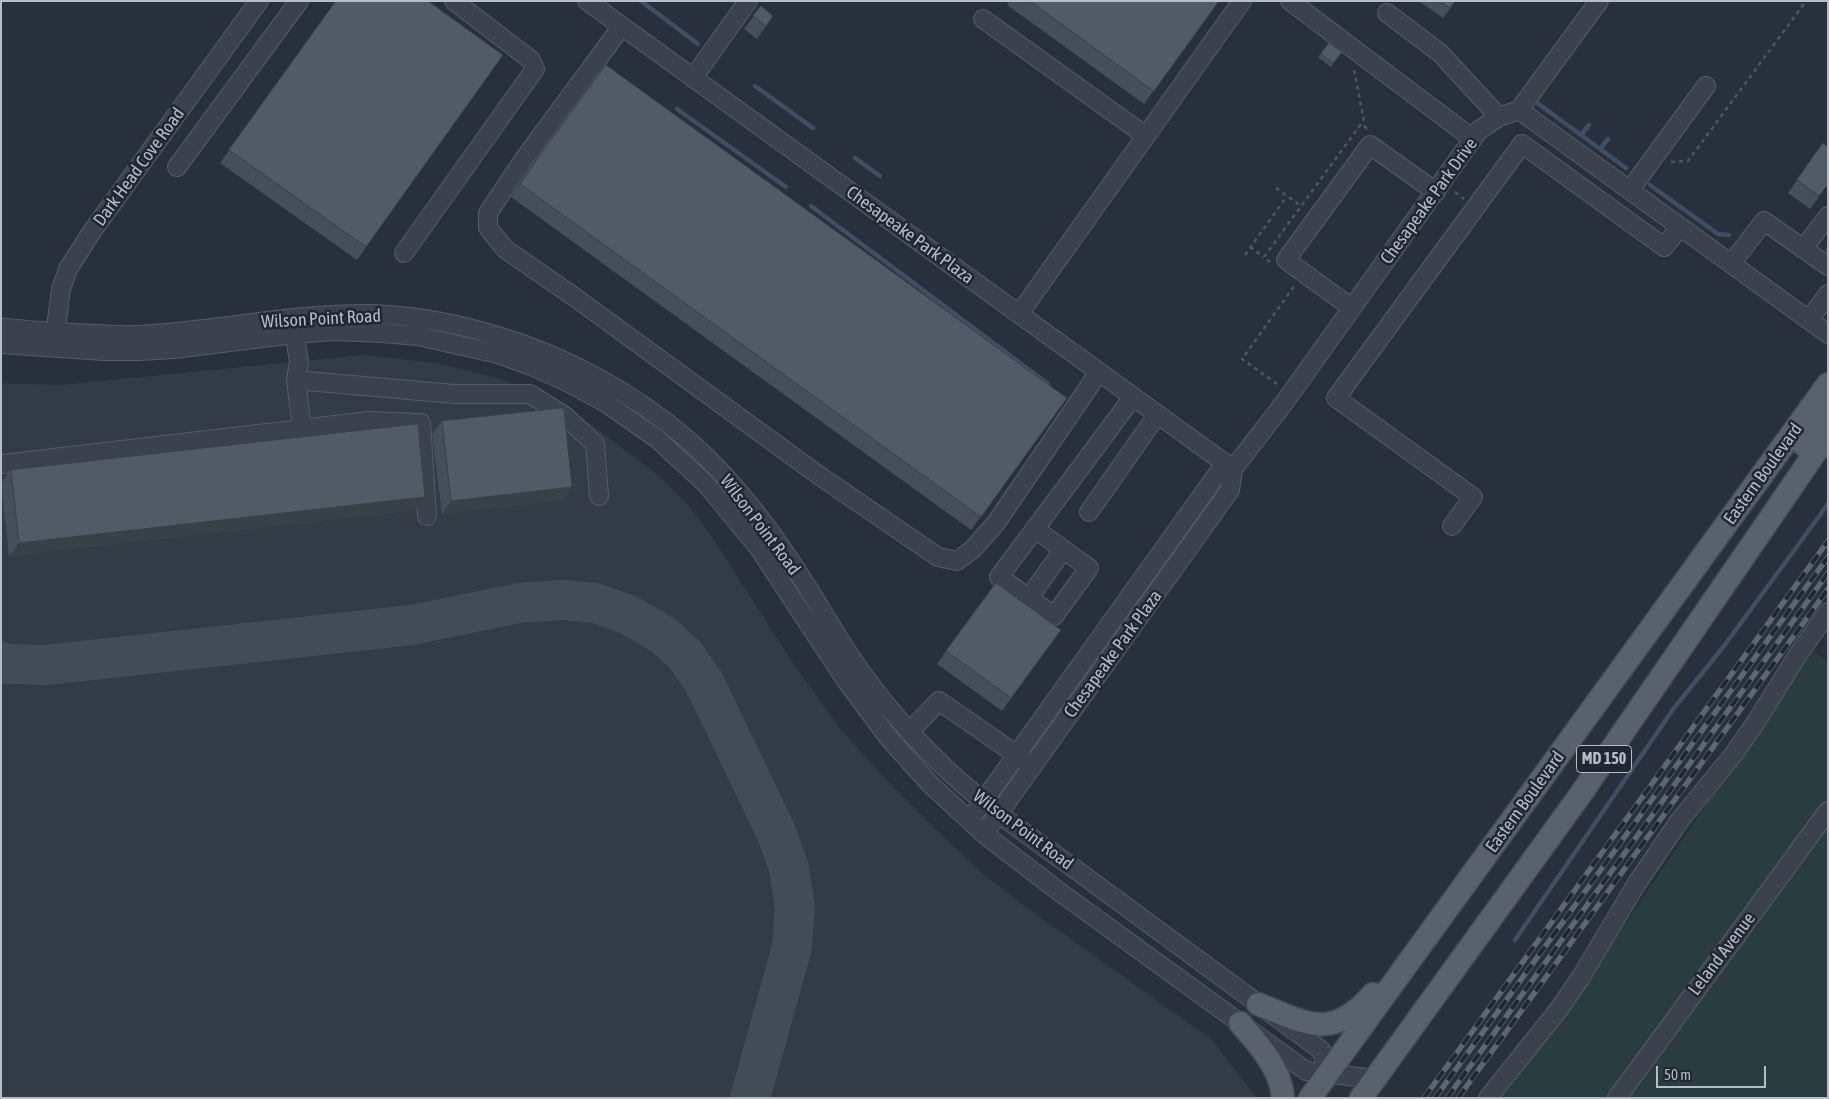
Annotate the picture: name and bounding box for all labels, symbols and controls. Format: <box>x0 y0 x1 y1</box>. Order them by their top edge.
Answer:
street label: Dark Head Cove Road <box>89 104 189 230</box>
street label: Chesapeake Park Drive <box>1376 134 1482 268</box>
street label: Chesapeake Park Plaza <box>842 181 978 289</box>
street label: Wilson Point Road <box>261 305 381 333</box>
street label: Eastern Boulevard <box>1719 419 1807 529</box>
street label: Wilson Point Road <box>715 471 805 579</box>
street label: Chesapeake Park Plaza <box>1059 586 1167 722</box>
road number: MD 150 <box>1576 746 1632 772</box>
street label: Eastern Boulevard <box>1481 747 1569 857</box>
street label: Wilson Point Road <box>969 785 1077 875</box>
street label: Leland Avenue <box>1684 908 1760 1000</box>
scale bar <box>1659 1056 1769 1088</box>
text: 50 m <box>1664 1066 1691 1083</box>

